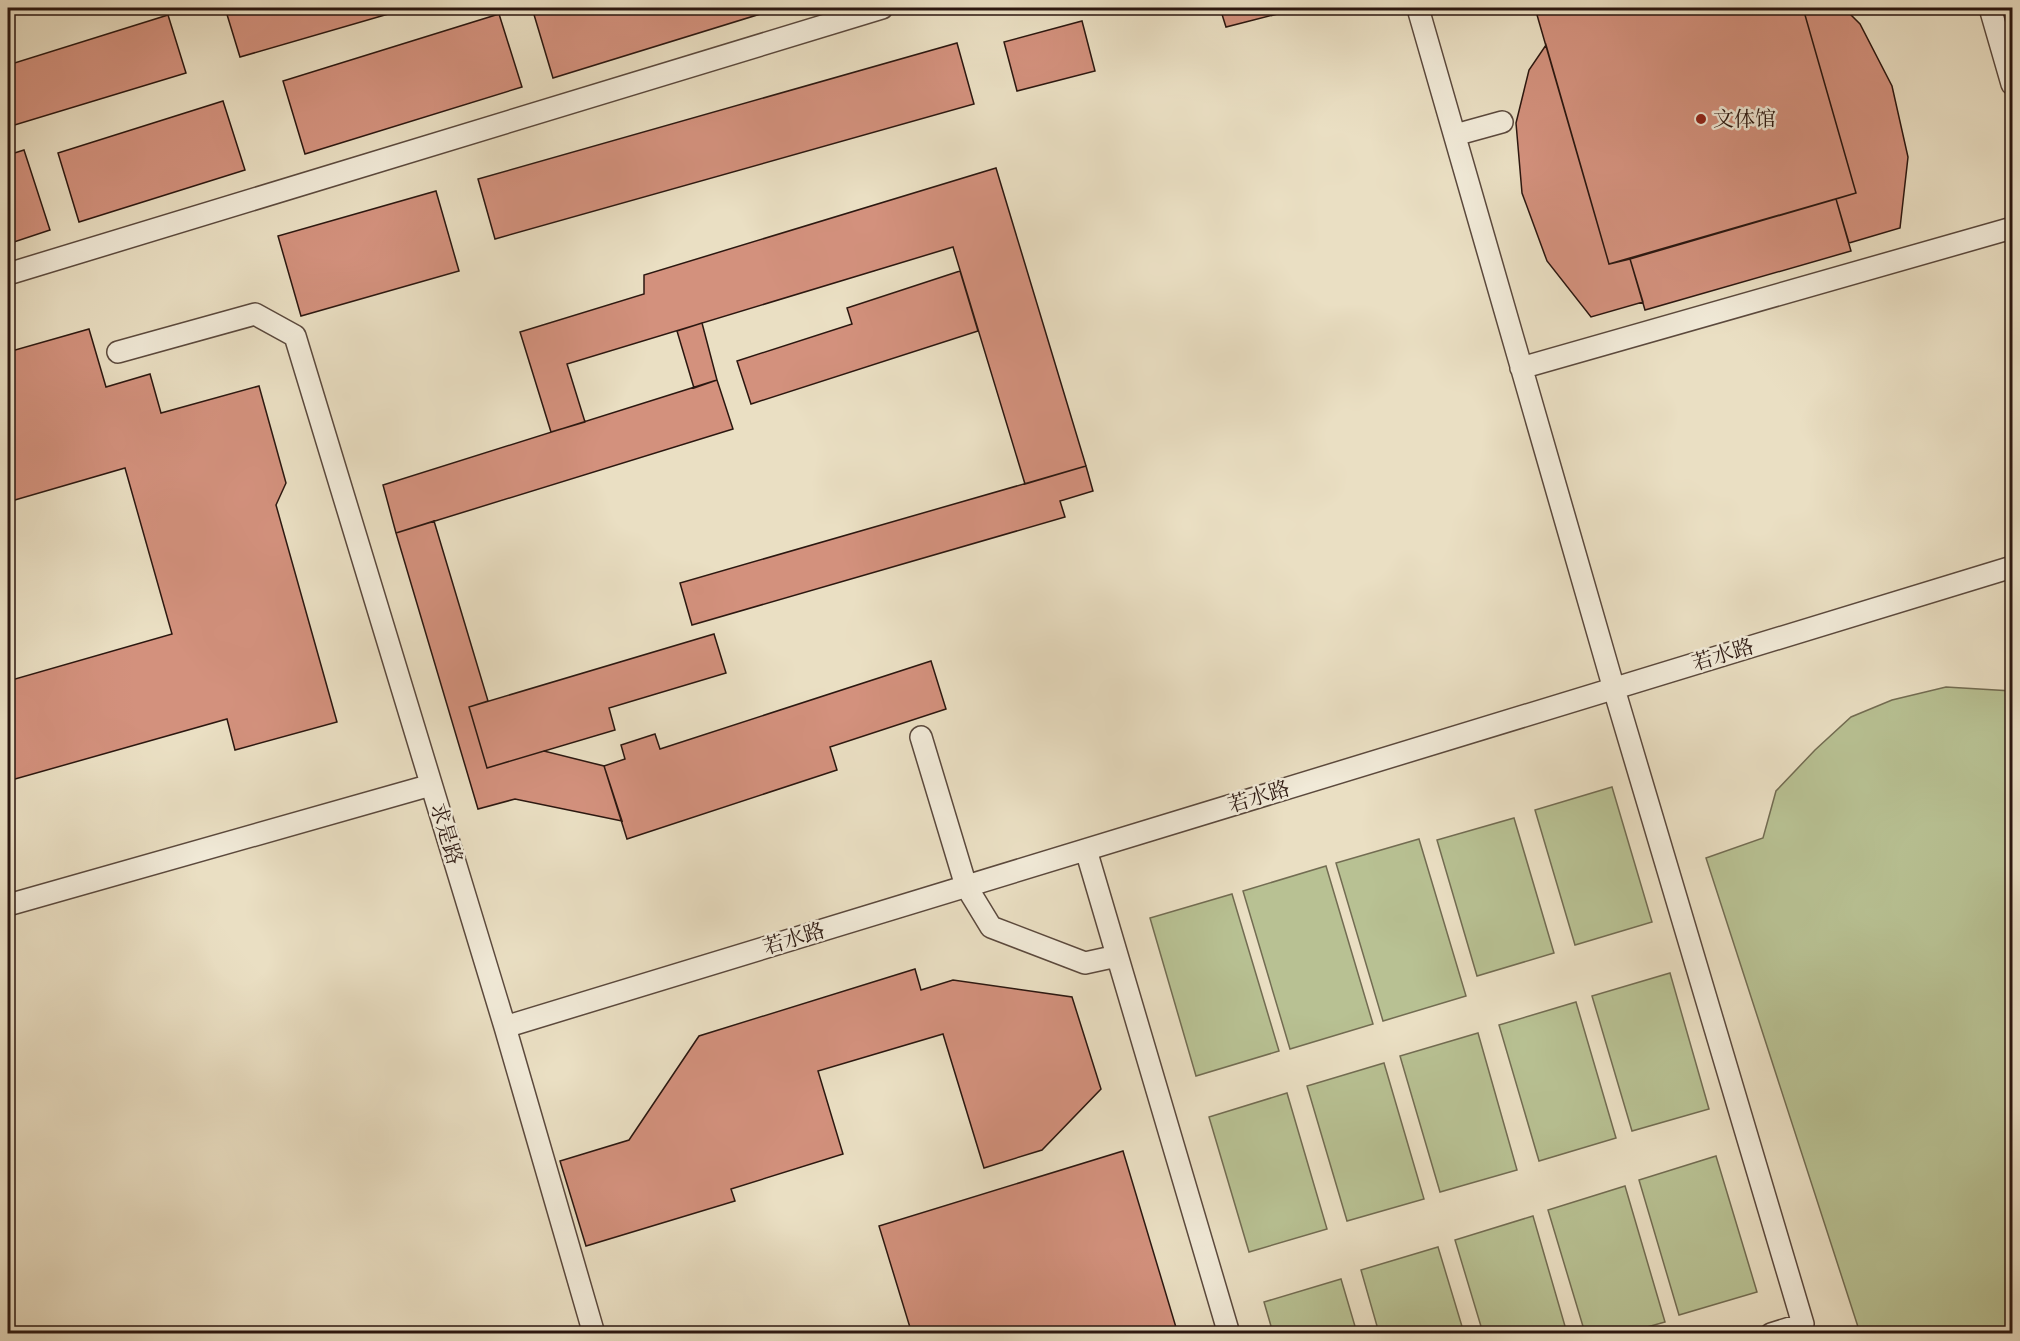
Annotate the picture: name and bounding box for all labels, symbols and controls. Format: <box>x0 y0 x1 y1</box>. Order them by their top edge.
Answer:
place label: 文体馆 <box>1713 106 1776 133</box>
marker: 文体馆 <box>1694 112 1708 126</box>
street label: 若水路 <box>1689 633 1757 677</box>
street label: 若水路 <box>1225 775 1293 819</box>
street label: 求是路 <box>424 800 468 868</box>
street label: 若水路 <box>760 917 828 961</box>

